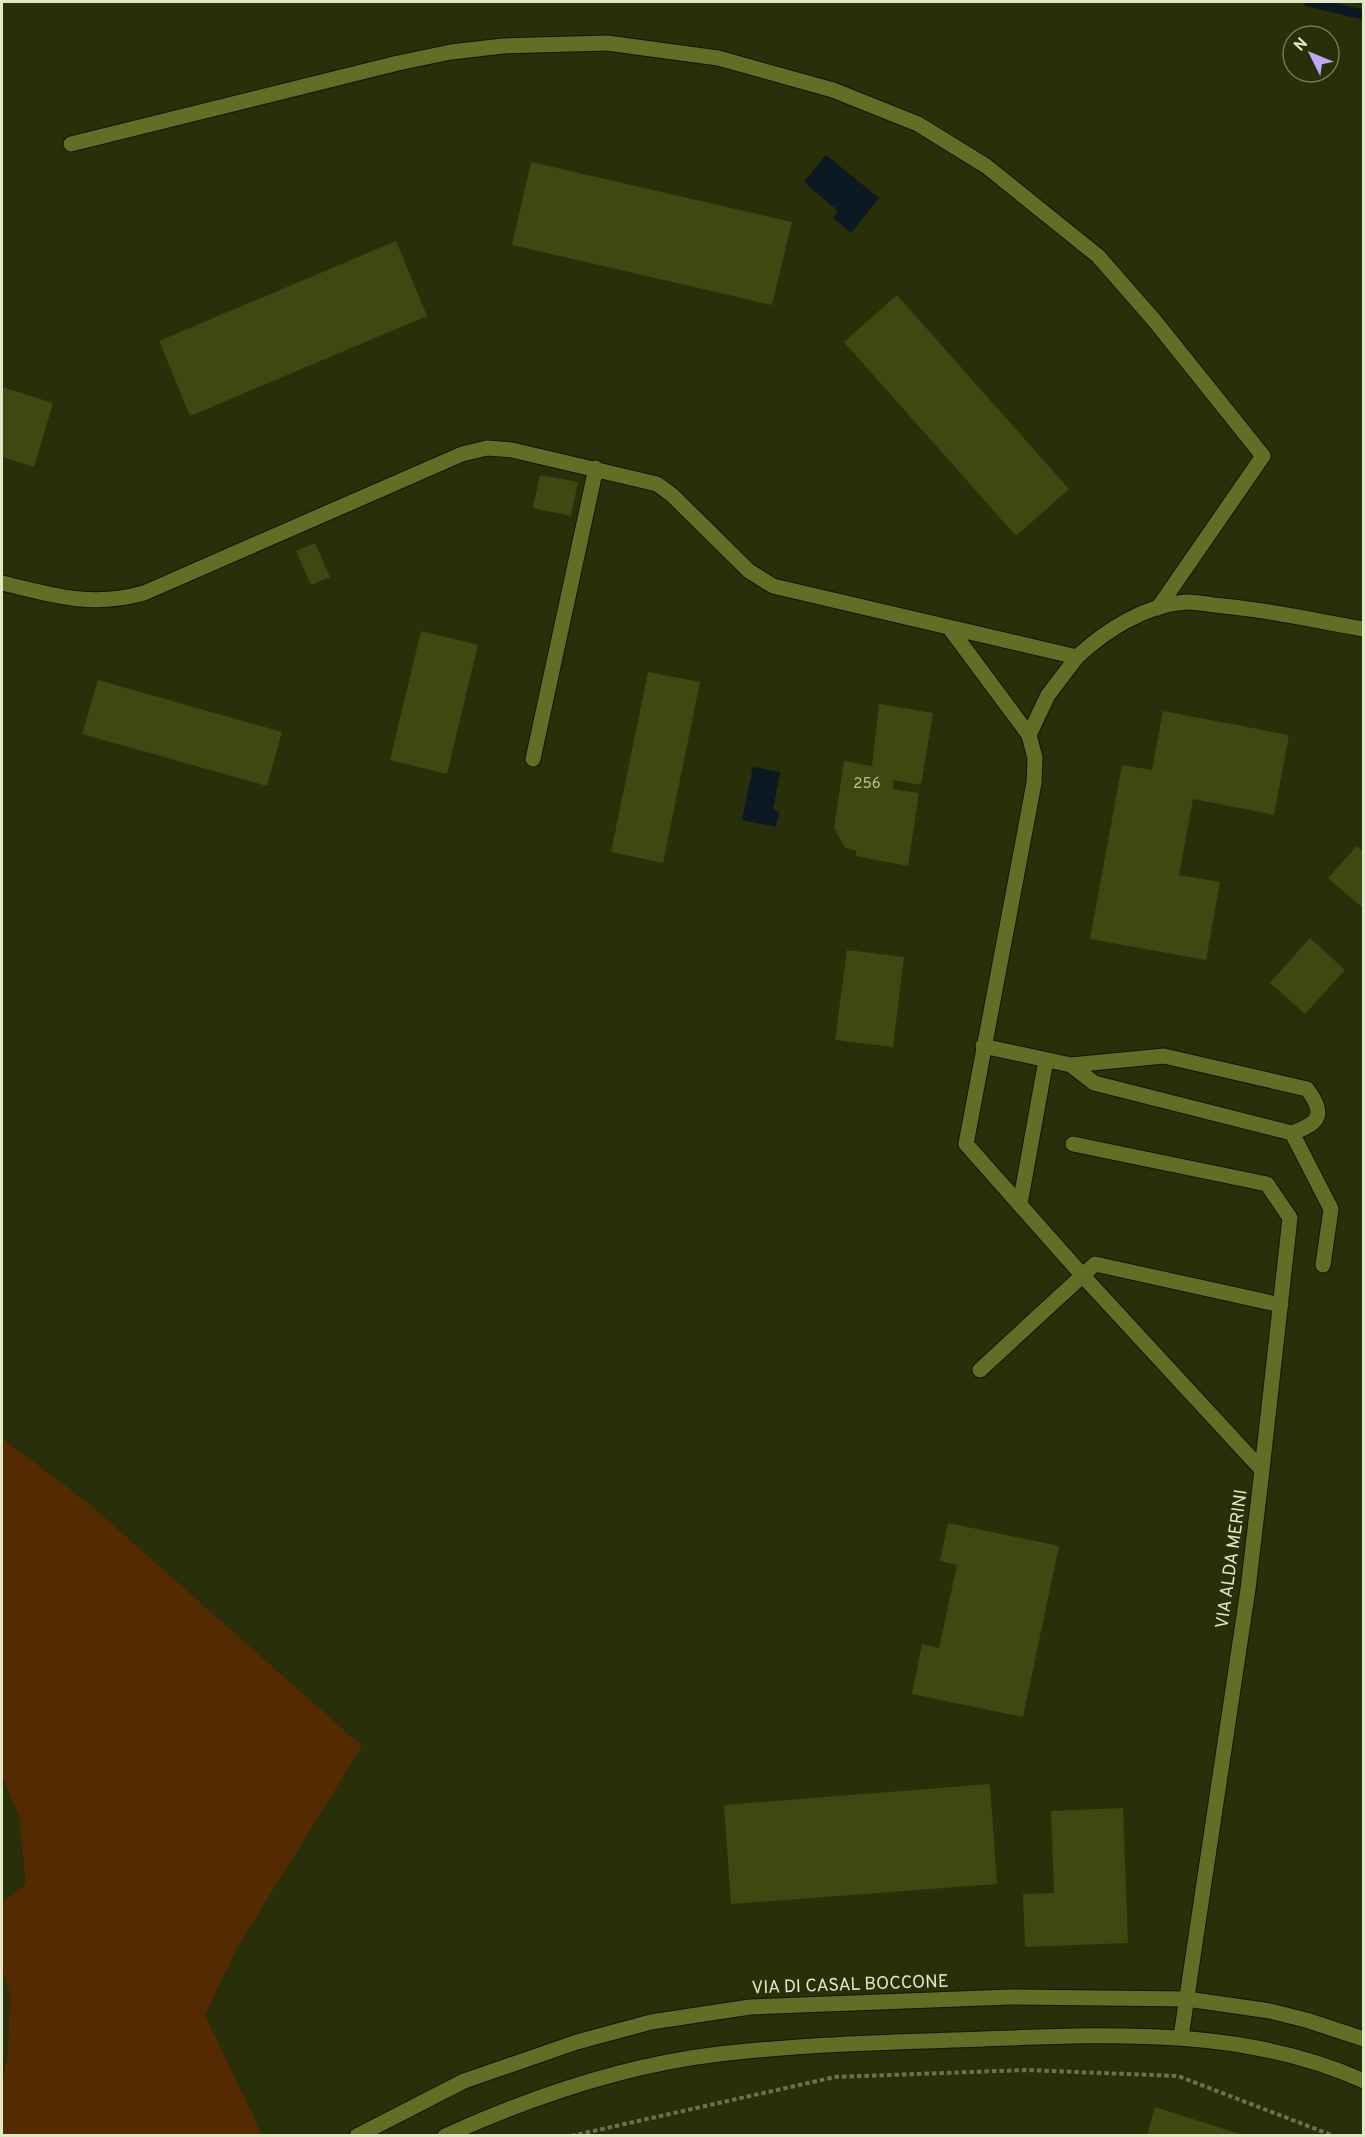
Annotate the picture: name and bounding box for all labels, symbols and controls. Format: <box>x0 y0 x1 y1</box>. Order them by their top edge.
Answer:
north arrow <box>1281 24 1341 84</box>
text: N <box>1290 34 1313 56</box>
house number: 256 <box>853 775 881 794</box>
street label: VIA ALDA MERINI <box>1211 1488 1254 1630</box>
street label: VIA DI CASAL BOCCONE <box>751 1971 949 2000</box>

